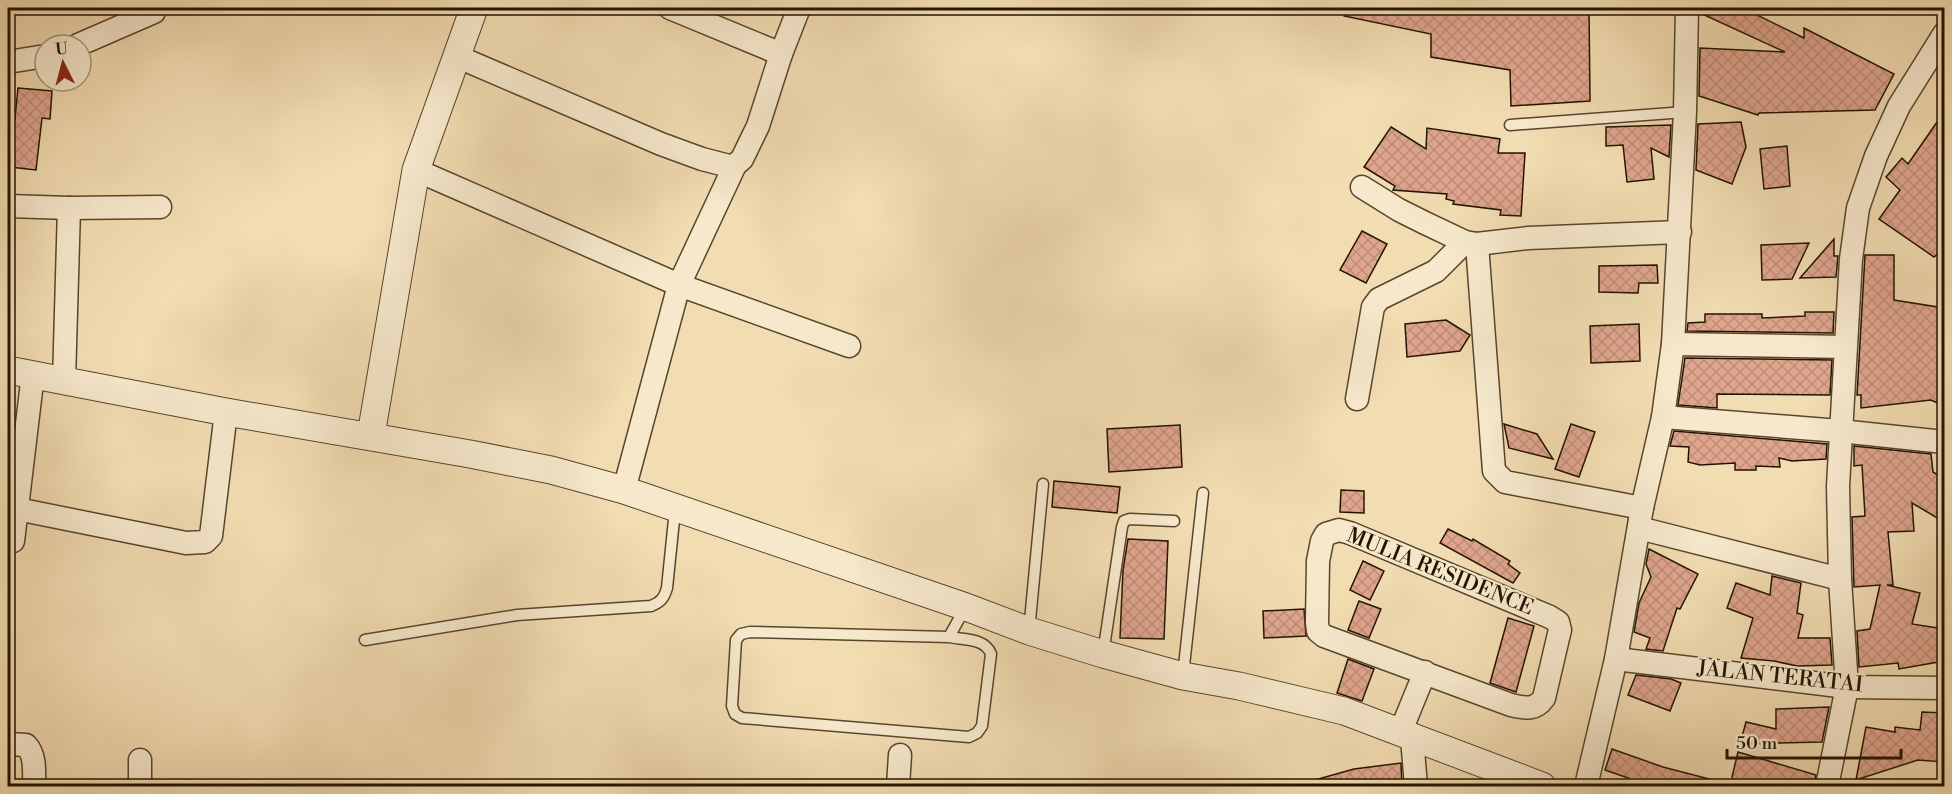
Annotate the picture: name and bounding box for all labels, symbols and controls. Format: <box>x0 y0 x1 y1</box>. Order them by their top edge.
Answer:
north arrow <box>33 33 93 93</box>
text: U <box>54 38 69 60</box>
street label: MULIA RESIDENCE <box>1343 523 1537 621</box>
street label: JALAN TERATAI <box>1695 655 1864 699</box>
scale bar <box>1727 722 1901 760</box>
text: 50 m <box>1736 732 1778 755</box>

